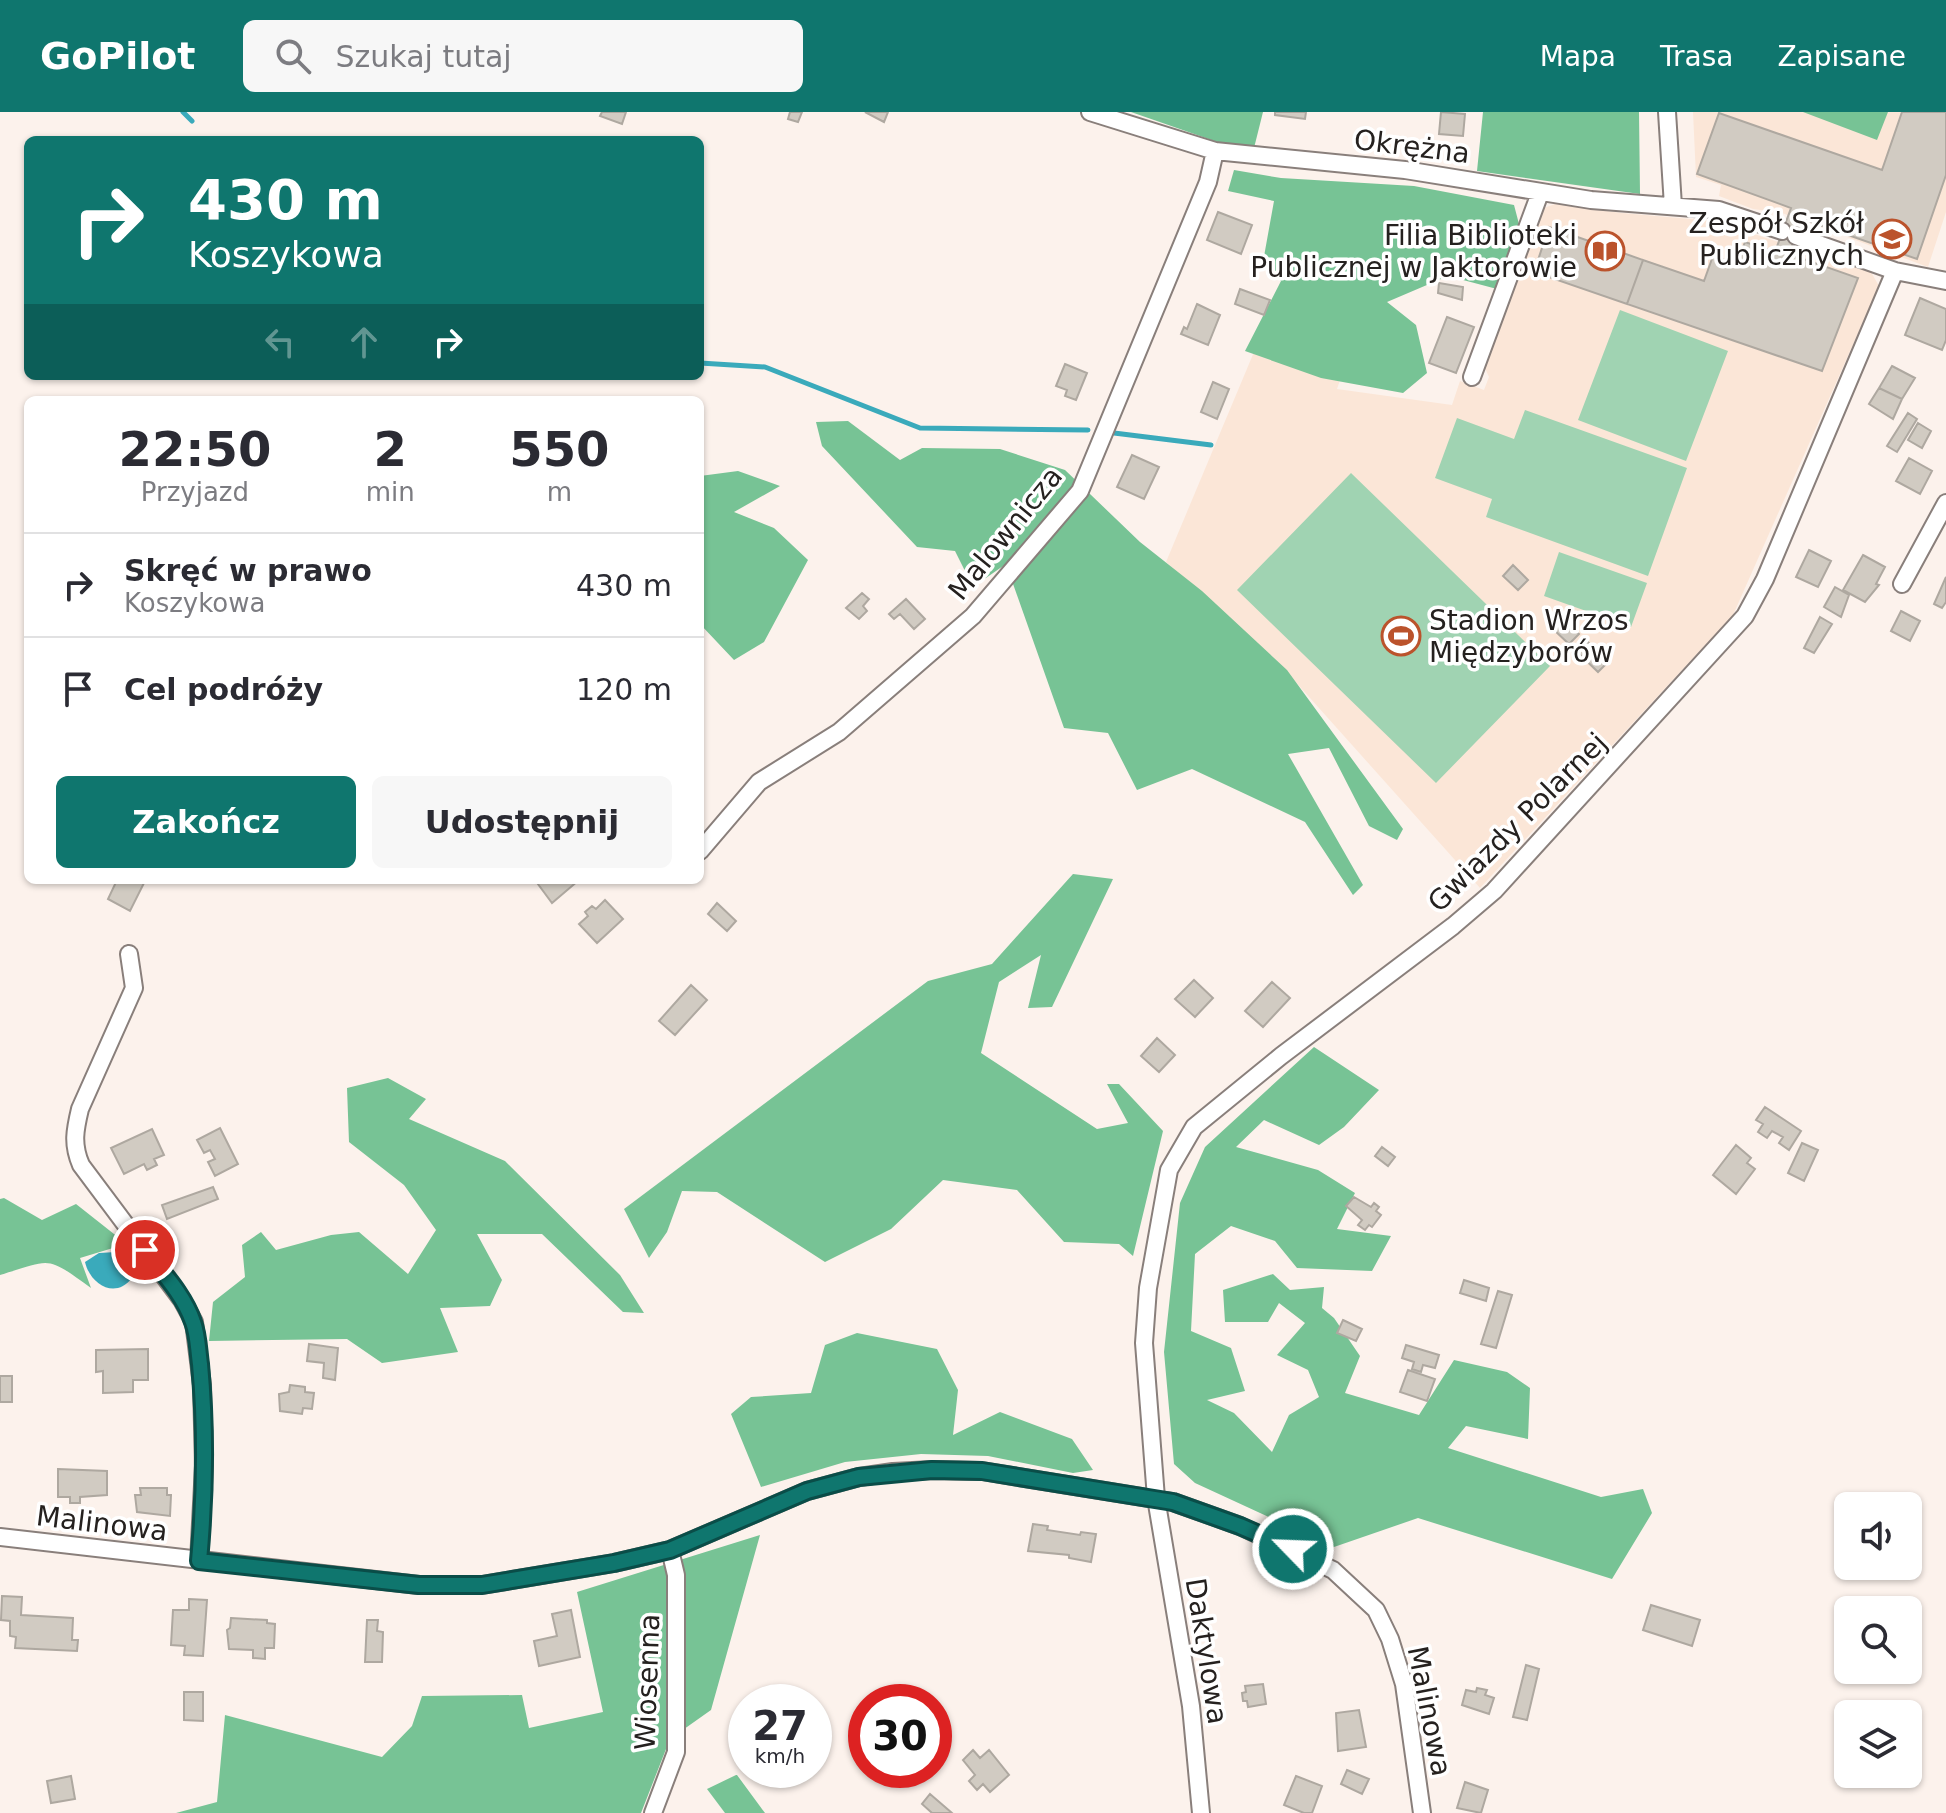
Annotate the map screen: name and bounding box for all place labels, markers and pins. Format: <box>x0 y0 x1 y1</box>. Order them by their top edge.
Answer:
place label: Zespół Szkół Publicznych <box>1688 207 1864 272</box>
school or university icon: Zespół Szkół Publicznych <box>1871 218 1913 260</box>
place label: Filia Biblioteki Publicznej w Jaktorowie <box>1250 219 1577 284</box>
library icon: Filia Biblioteki Publicznej w Jaktorowie <box>1584 230 1626 272</box>
place label: Stadion Wrzos Międzyborów <box>1429 604 1629 669</box>
sports icon: Stadion Wrzos Międzyborów <box>1380 615 1422 657</box>
pin <box>111 1216 179 1284</box>

